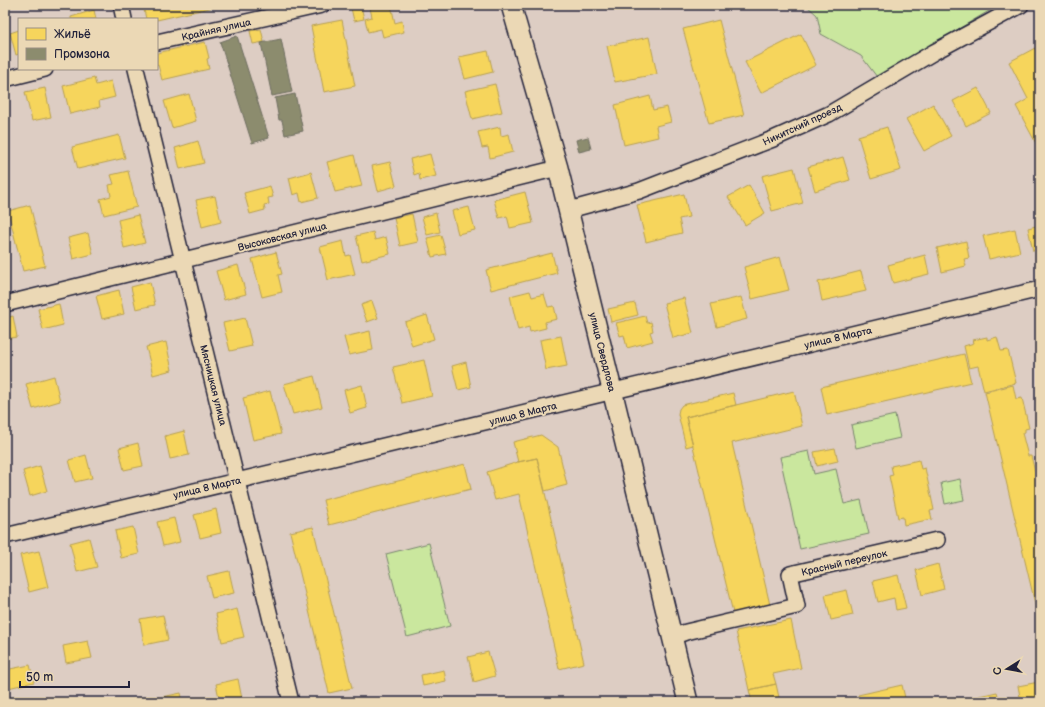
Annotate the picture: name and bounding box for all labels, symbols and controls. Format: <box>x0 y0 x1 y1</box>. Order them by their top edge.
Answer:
street label: Крайняя улица <box>180 16 252 44</box>
legend <box>18 18 158 70</box>
text: Жильё <box>54 27 91 42</box>
text: Промзона <box>54 47 110 62</box>
street label: Никитский проезд <box>761 101 844 148</box>
street label: Высоковская улица <box>237 220 328 254</box>
street label: улица Свердлова <box>586 311 618 393</box>
street label: улица 8 Марта <box>803 324 873 352</box>
street label: Мясницкая улица <box>197 344 229 427</box>
street label: улица 8 Марта <box>488 400 558 428</box>
street label: улица 8 Марта <box>172 474 242 502</box>
street label: Красный переулок <box>800 547 889 579</box>
north arrow <box>987 649 1027 689</box>
scale bar <box>20 663 129 689</box>
text: С <box>990 665 1005 676</box>
text: 50 m <box>26 670 53 685</box>

